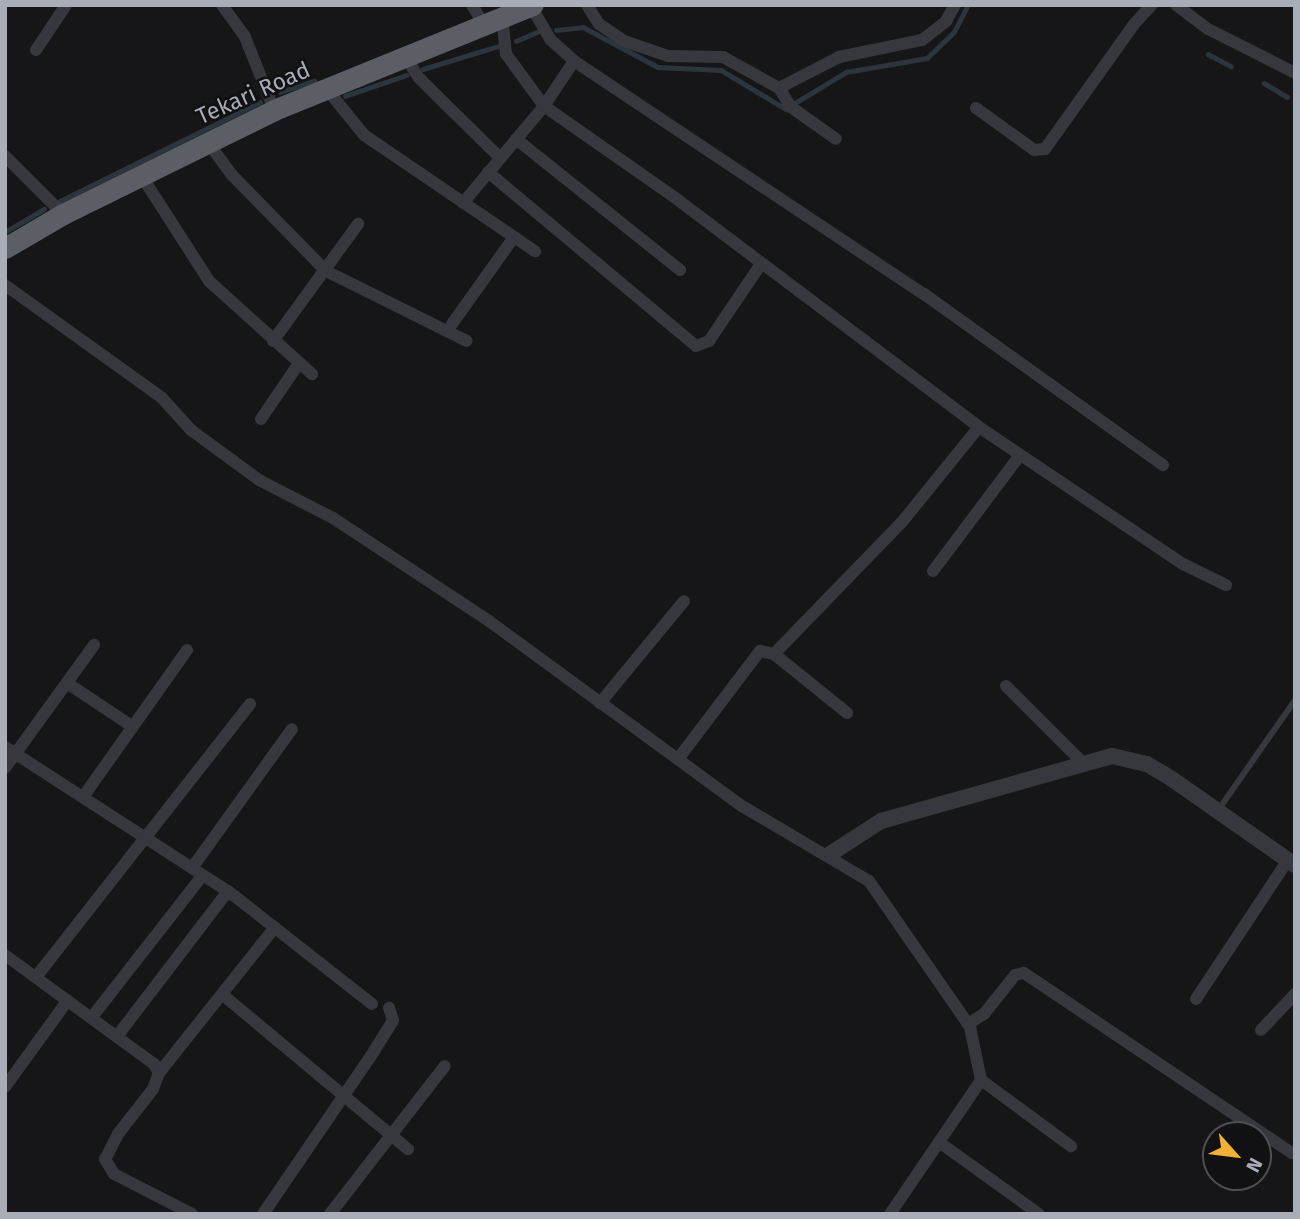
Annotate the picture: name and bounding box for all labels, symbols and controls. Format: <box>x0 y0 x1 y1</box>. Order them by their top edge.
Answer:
street label: Tekari Road <box>192 56 314 130</box>
north arrow <box>1202 1121 1272 1191</box>
text: N <box>1241 1154 1267 1176</box>

